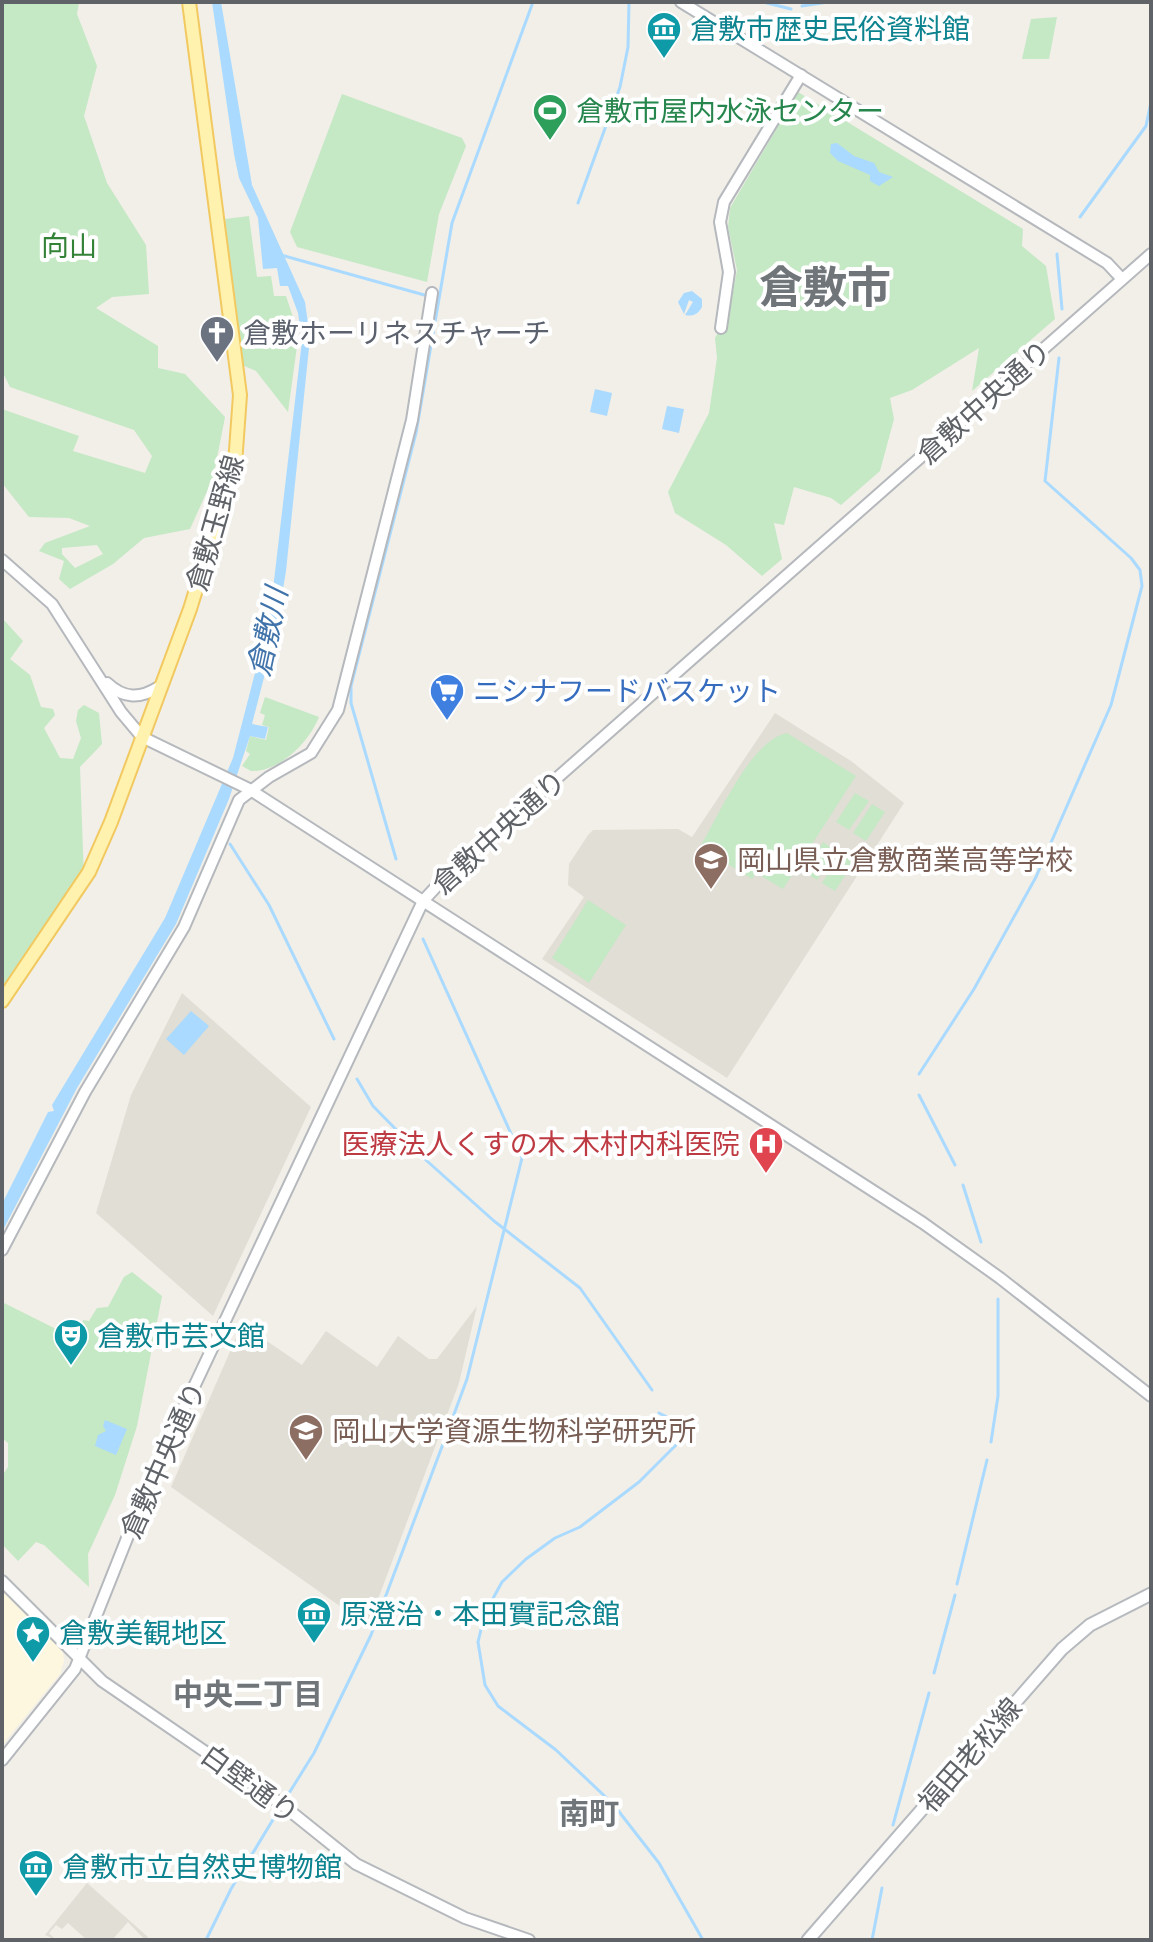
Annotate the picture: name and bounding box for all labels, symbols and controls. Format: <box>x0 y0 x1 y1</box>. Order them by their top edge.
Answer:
museum icon: 倉敷市歴史民俗資料館 <box>645 10 683 60</box>
place label: 倉敷市歴史民俗資料館 <box>690 14 970 50</box>
sports icon: 倉敷市屋内水泳センター <box>531 92 569 142</box>
place label: 倉敷市屋内水泳センター <box>576 96 884 132</box>
park label: 向山 <box>41 231 97 267</box>
district label: 倉敷市 <box>759 264 891 320</box>
church icon: 倉敷ホーリネスチャーチ <box>198 314 236 364</box>
place label: 倉敷ホーリネスチャーチ <box>243 318 551 354</box>
street label: 倉敷中央通り <box>912 335 1060 474</box>
street label: 倉敷玉野線 <box>181 452 254 596</box>
water label: 倉敷川 <box>243 582 299 680</box>
supermarket icon: ニシナフードバスケット <box>428 672 466 722</box>
place label: ニシナフードバスケット <box>473 676 781 712</box>
street label: 倉敷中央通り <box>427 765 575 904</box>
school or university icon: 岡山県立倉敷商業高等学校 <box>692 841 730 891</box>
place label: 岡山県立倉敷商業高等学校 <box>737 845 1073 881</box>
hospital icon: 医療法人くすの木 木村内科医院 <box>747 1125 785 1175</box>
place label: 医療法人くすの木 木村内科医院 <box>341 1129 740 1165</box>
theatre icon: 倉敷市芸文館 <box>52 1317 90 1367</box>
place label: 倉敷市芸文館 <box>97 1321 265 1357</box>
street label: 倉敷中央通り <box>115 1377 216 1545</box>
school or university icon: 岡山大学資源生物科学研究所 <box>287 1412 325 1462</box>
place label: 岡山大学資源生物科学研究所 <box>332 1416 696 1452</box>
museum icon: 原澄治・本田實記念館 <box>295 1595 333 1645</box>
place label: 原澄治・本田實記念館 <box>340 1599 620 1635</box>
place icon: 倉敷美観地区 <box>14 1614 52 1664</box>
place label: 倉敷美観地区 <box>59 1618 227 1654</box>
district label: 中央二丁目 <box>173 1679 323 1716</box>
street label: 福田老松線 <box>913 1692 1032 1822</box>
street label: 白壁通り <box>192 1739 304 1834</box>
district label: 南町 <box>559 1798 619 1835</box>
museum icon: 倉敷市立自然史博物館 <box>17 1848 55 1898</box>
place label: 倉敷市立自然史博物館 <box>62 1852 342 1888</box>

